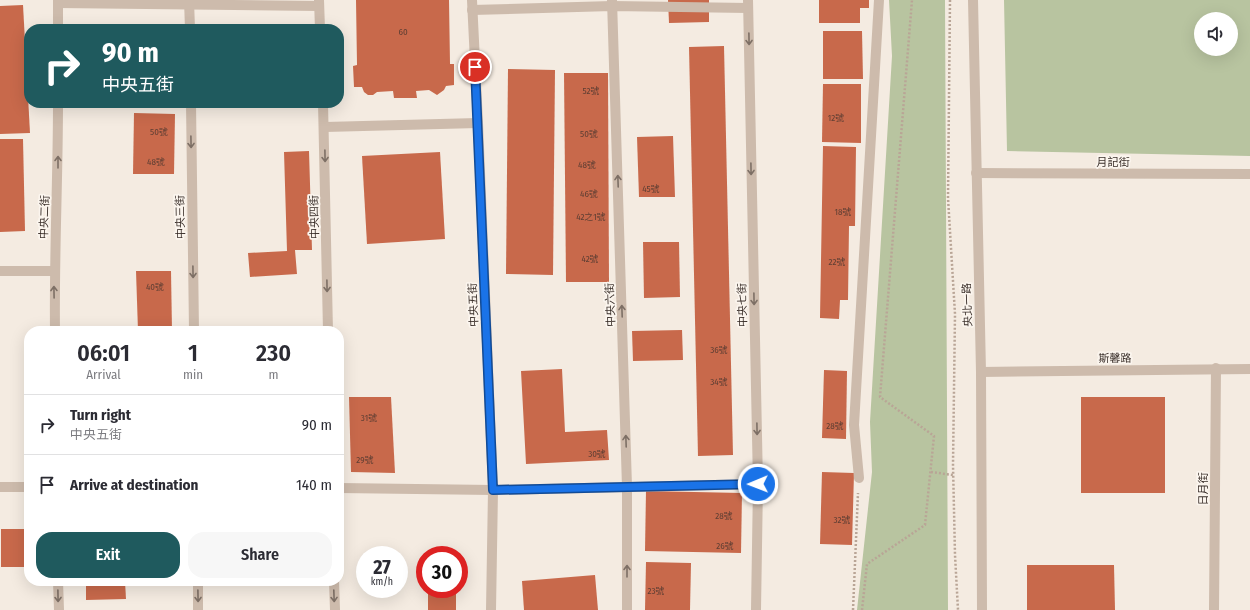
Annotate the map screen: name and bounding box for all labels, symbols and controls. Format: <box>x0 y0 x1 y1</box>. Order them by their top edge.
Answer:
map controls <box>1194 12 1238 56</box>
button: sound <box>1194 12 1238 56</box>
house number: 60 <box>398 27 408 37</box>
one-way arrow <box>745 32 753 45</box>
text: 90 m <box>102 36 159 69</box>
icon: right <box>36 40 88 92</box>
pin <box>458 50 492 84</box>
icon: arrive <box>464 56 486 78</box>
text: 中央五街 <box>102 74 174 96</box>
house number: 52號 <box>582 86 600 96</box>
house number: 12號 <box>828 113 844 123</box>
house number: 50號 <box>150 127 168 137</box>
house number: 50號 <box>580 129 598 139</box>
one-way arrow <box>187 135 195 148</box>
one-way arrow <box>321 149 329 162</box>
one-way arrow <box>54 156 62 169</box>
street label: 月記街 <box>1097 156 1130 169</box>
house number: 48號 <box>147 157 165 167</box>
house number: 48號 <box>578 160 596 170</box>
one-way arrow <box>748 162 755 175</box>
one-way arrow <box>614 175 621 188</box>
house number: 45號 <box>642 184 660 194</box>
house number: 46號 <box>580 189 598 199</box>
street label: 中央二街 <box>37 195 52 239</box>
street label: 中央三街 <box>174 195 187 239</box>
street label: 中央四街 <box>308 195 321 239</box>
house number: 18號 <box>834 207 852 217</box>
house number: 42之1號 <box>576 212 606 222</box>
house number: 42號 <box>581 254 599 264</box>
house number: 22號 <box>829 257 845 267</box>
one-way arrow <box>189 265 197 278</box>
one-way arrow <box>324 279 331 292</box>
house number: 40號 <box>146 282 164 292</box>
street label: 中央五街 <box>466 283 481 327</box>
street label: 中央六街 <box>603 283 618 327</box>
street label: 中央七街 <box>736 283 749 327</box>
street label: 央北一路 <box>960 283 975 327</box>
one-way arrow <box>50 286 58 299</box>
one-way arrow <box>750 292 758 305</box>
one-way arrow <box>618 305 626 318</box>
text: 06:01 <box>77 339 130 367</box>
text: 1 <box>188 339 198 367</box>
text: 230 <box>256 339 291 367</box>
house number: 36號 <box>710 345 728 355</box>
street label: 斯馨路 <box>1098 352 1132 365</box>
text: Arrival <box>86 367 121 382</box>
text: min <box>183 367 203 382</box>
text: m <box>269 367 279 382</box>
house number: 34號 <box>710 377 728 387</box>
text: Turn right <box>70 406 131 424</box>
house number: 31號 <box>361 413 377 423</box>
icon: right <box>36 414 58 436</box>
text: 90 m <box>302 416 332 434</box>
house number: 28號 <box>826 421 844 431</box>
one-way arrow <box>753 422 761 435</box>
text: 中央五街 <box>70 427 122 442</box>
one-way arrow <box>622 435 630 448</box>
house number: 30號 <box>588 449 606 459</box>
house number: 29號 <box>356 455 374 465</box>
position arrow <box>737 463 779 505</box>
street label: 日月街 <box>1197 473 1210 506</box>
icon: arrive <box>36 474 58 496</box>
text: Arrive at destination <box>70 476 198 494</box>
text: 140 m <box>296 476 332 494</box>
house number: 28號 <box>715 511 733 521</box>
house number: 32號 <box>834 515 850 525</box>
button: Exit <box>36 532 180 578</box>
button: Share <box>188 532 332 578</box>
house number: 26號 <box>716 541 734 551</box>
speed limit sign: 30 <box>416 546 468 598</box>
text: 27 <box>373 555 391 579</box>
one-way arrow <box>623 565 631 578</box>
text: km/h <box>371 576 393 588</box>
house number: 23號 <box>647 586 665 596</box>
one-way arrow <box>55 589 62 602</box>
one-way arrow <box>194 589 202 602</box>
one-way arrow <box>331 589 338 602</box>

